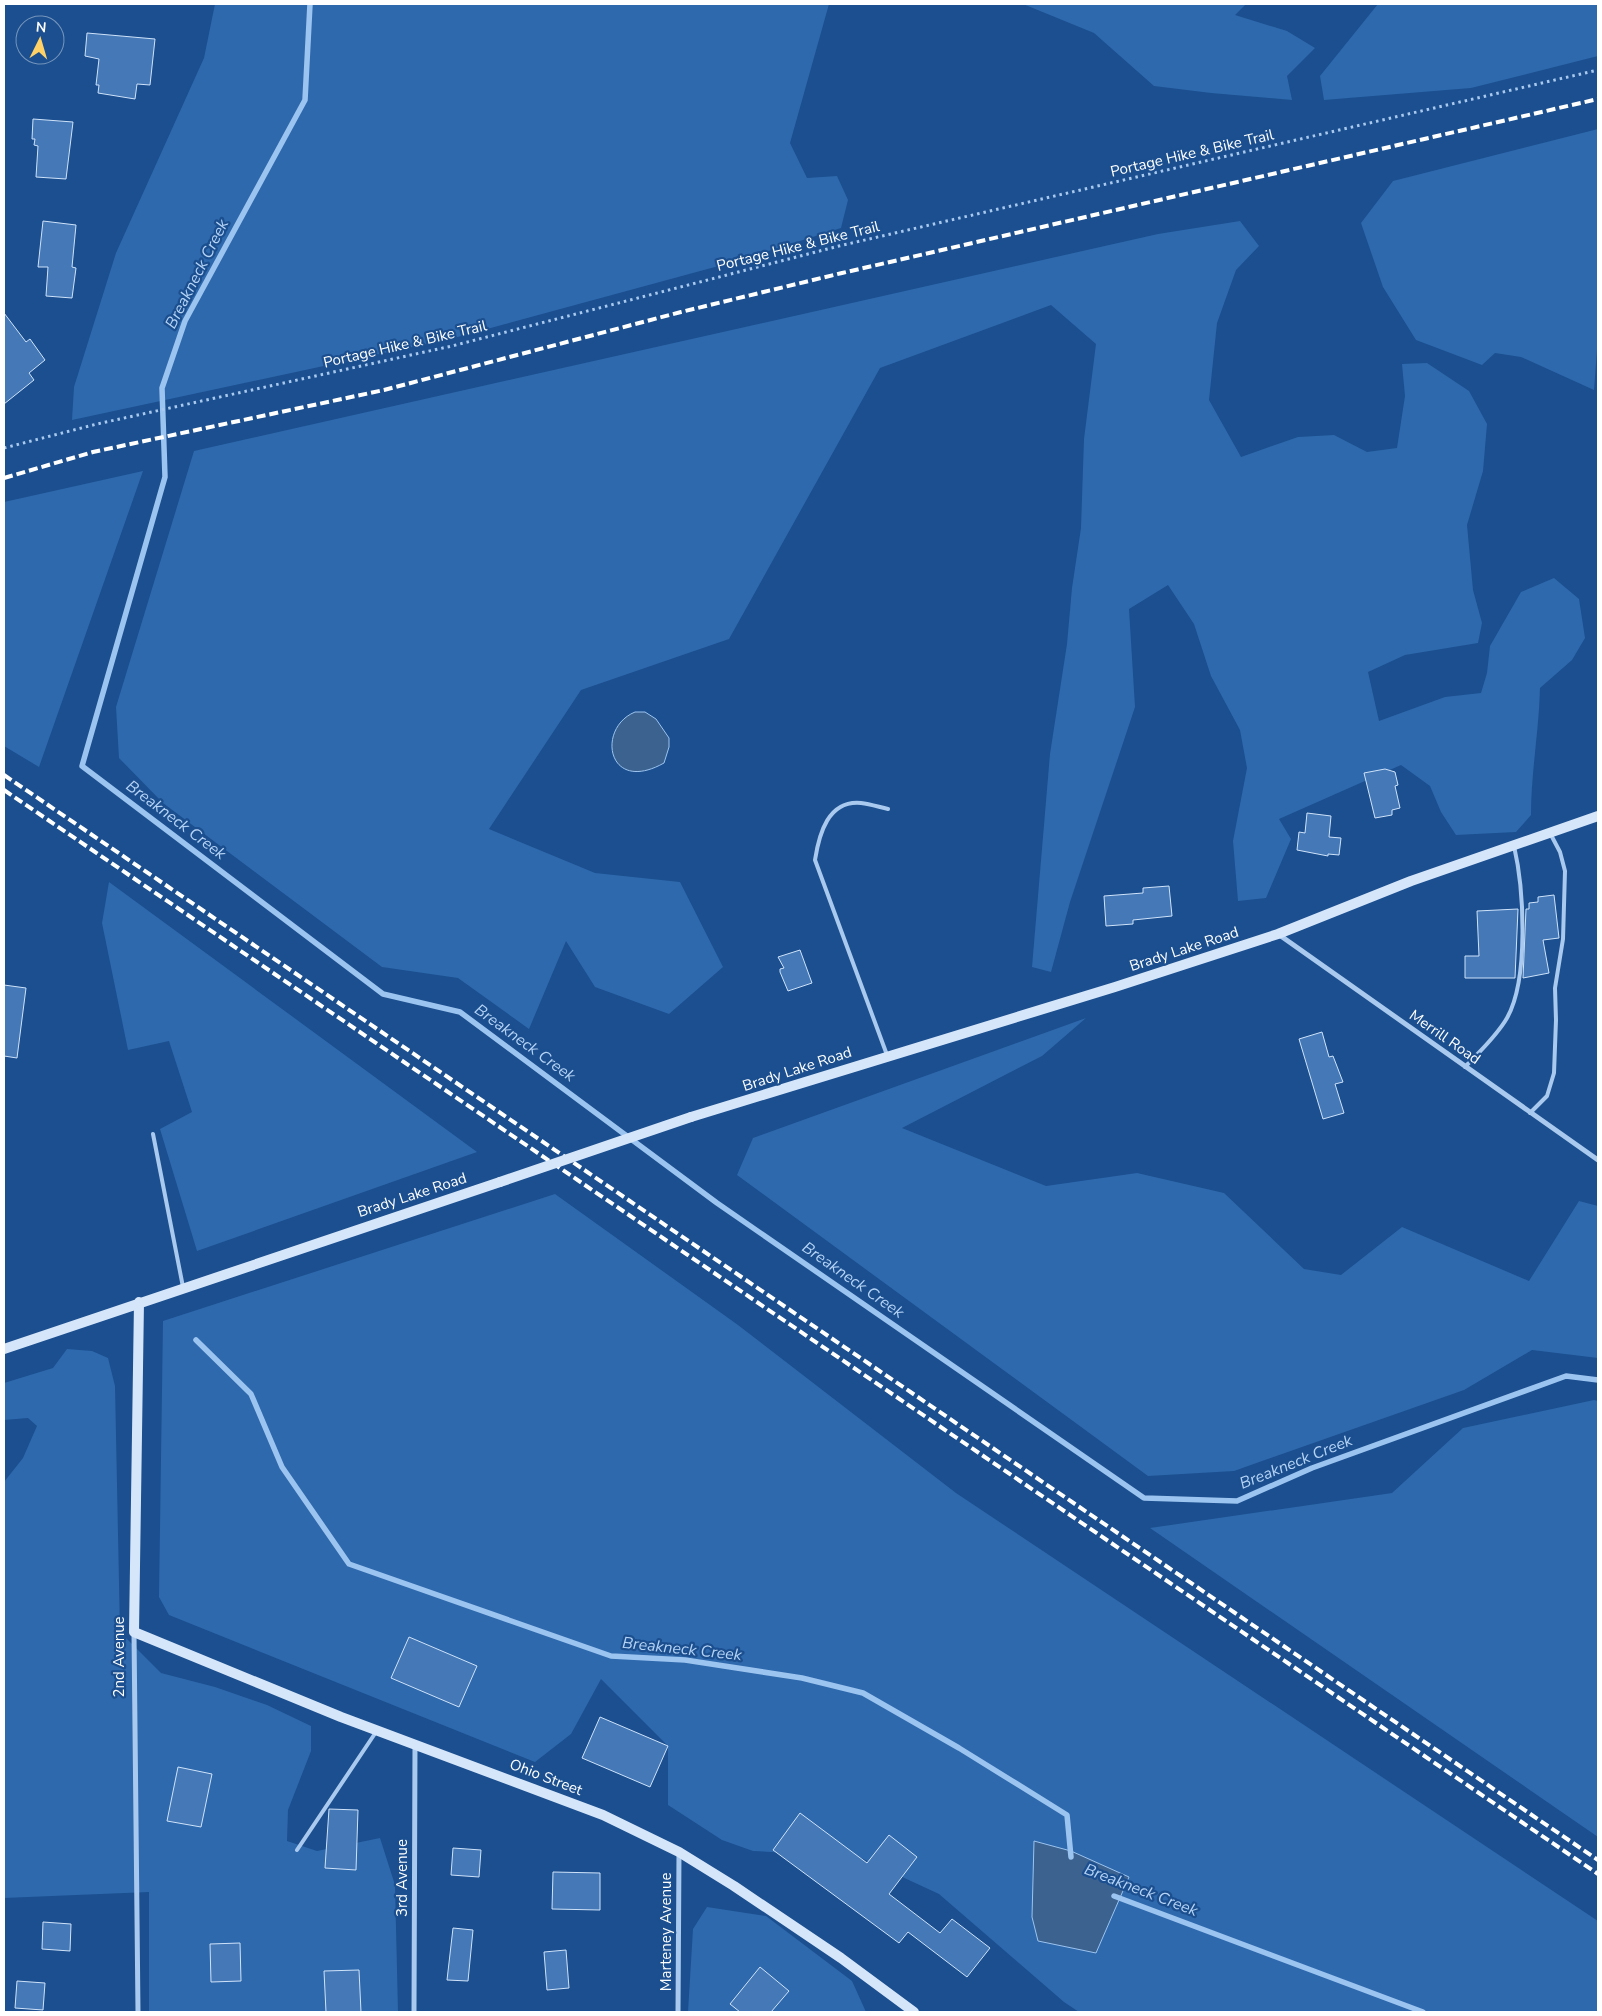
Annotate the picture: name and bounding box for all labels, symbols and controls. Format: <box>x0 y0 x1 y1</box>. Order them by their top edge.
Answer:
north arrow <box>15 15 65 65</box>
text: N <box>35 18 47 37</box>
street label: Portage Hike & Bike Trail <box>1108 124 1276 182</box>
water label: Breakneck Creek <box>160 215 234 332</box>
street label: Portage Hike & Bike Trail <box>714 216 882 276</box>
street label: Portage Hike & Bike Trail <box>321 315 489 373</box>
water label: Breakneck Creek <box>121 775 231 865</box>
street label: Brady Lake Road <box>1127 922 1241 976</box>
water label: Breakneck Creek <box>470 999 581 1088</box>
street label: Merrill Road <box>1405 1005 1485 1069</box>
street label: Brady Lake Road <box>740 1042 854 1096</box>
street label: Brady Lake Road <box>355 1168 469 1222</box>
water label: Breakneck Creek <box>798 1237 909 1324</box>
water label: Breakneck Creek <box>1236 1429 1357 1495</box>
street label: 2nd Avenue <box>109 1616 129 1698</box>
water label: Breakneck Creek <box>621 1632 744 1666</box>
street label: Ohio Street <box>507 1754 586 1800</box>
street label: 3rd Avenue <box>392 1839 412 1917</box>
water label: Breakneck Creek <box>1081 1858 1202 1922</box>
street label: Marteney Avenue <box>656 1873 676 1991</box>

